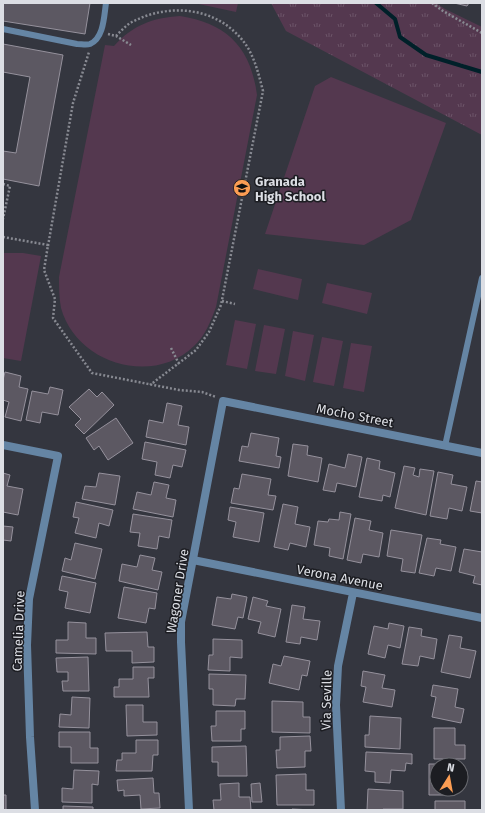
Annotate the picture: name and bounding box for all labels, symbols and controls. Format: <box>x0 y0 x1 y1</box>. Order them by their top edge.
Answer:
place label: Granada High School <box>255 174 325 204</box>
school or university icon: Granada High School <box>232 178 252 198</box>
street label: Mocho Street <box>315 401 395 430</box>
street label: Wagoner Drive <box>163 548 192 634</box>
street label: Verona Avenue <box>296 562 384 593</box>
street label: Camelia Drive <box>10 590 27 672</box>
street label: Via Seville <box>318 670 335 730</box>
north arrow <box>429 757 469 797</box>
text: N <box>446 761 456 775</box>

